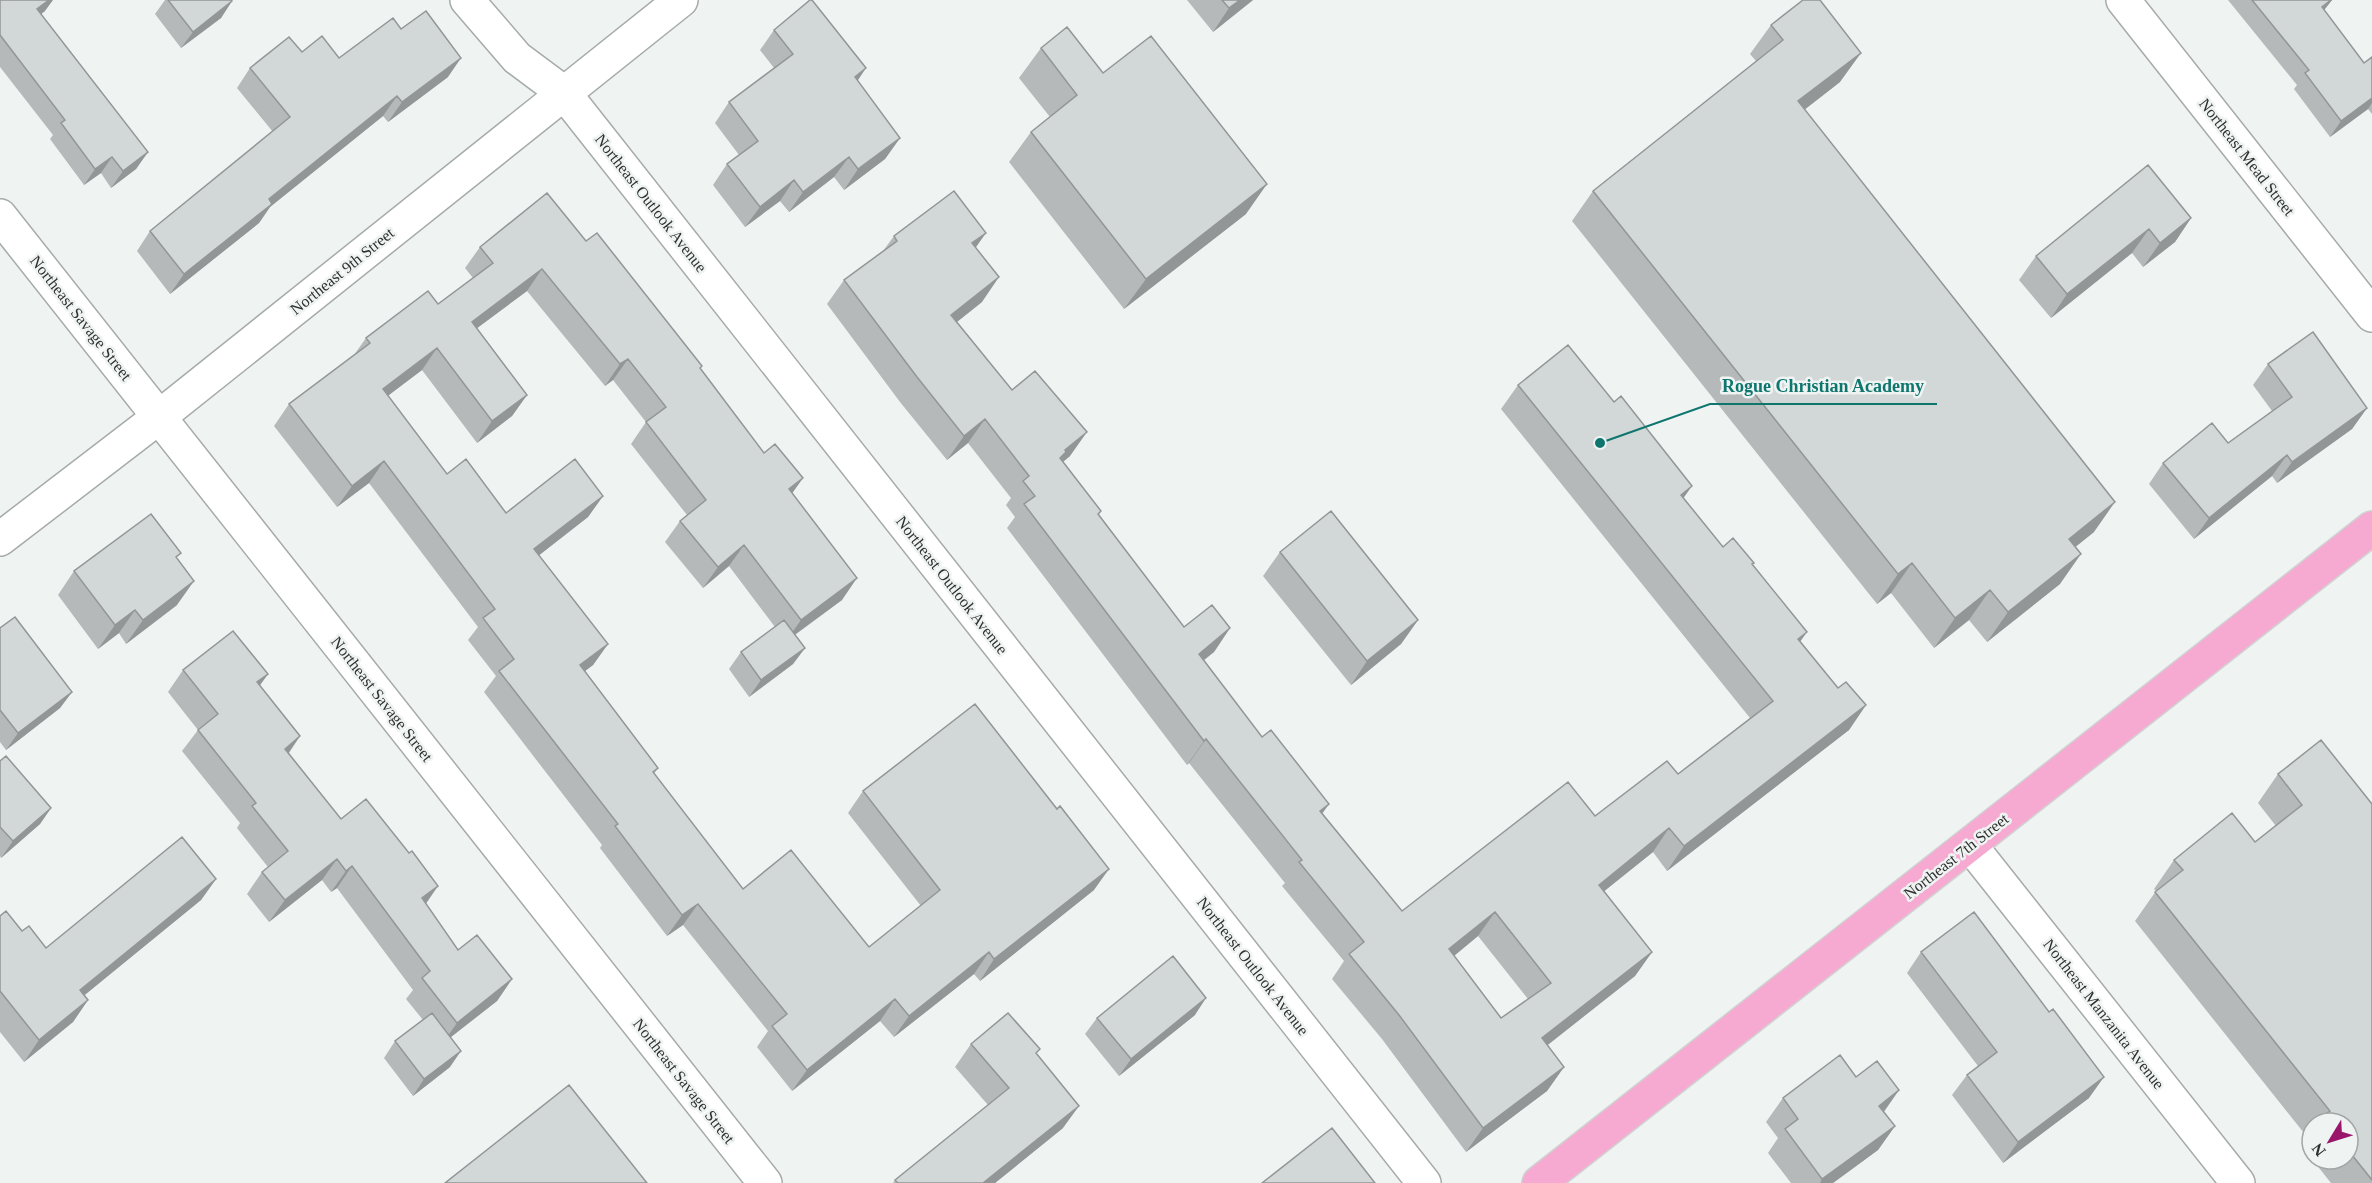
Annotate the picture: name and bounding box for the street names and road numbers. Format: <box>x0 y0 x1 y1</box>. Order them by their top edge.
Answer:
street label: Northeast Mead Street <box>2196 95 2298 219</box>
street label: Northeast Outlook Avenue <box>592 131 710 275</box>
street label: Northeast 9th Street <box>287 224 398 318</box>
street label: Northeast Savage Street <box>26 252 135 385</box>
street label: Northeast Outlook Avenue <box>893 513 1011 657</box>
street label: Northeast Savage Street <box>327 633 436 766</box>
street label: Northeast 7th Street <box>1900 810 2012 902</box>
street label: Northeast Outlook Avenue <box>1194 894 1312 1038</box>
street label: Northeast Manzanita Avenue <box>2040 936 2168 1092</box>
street label: Northeast Savage Street <box>629 1015 738 1148</box>

